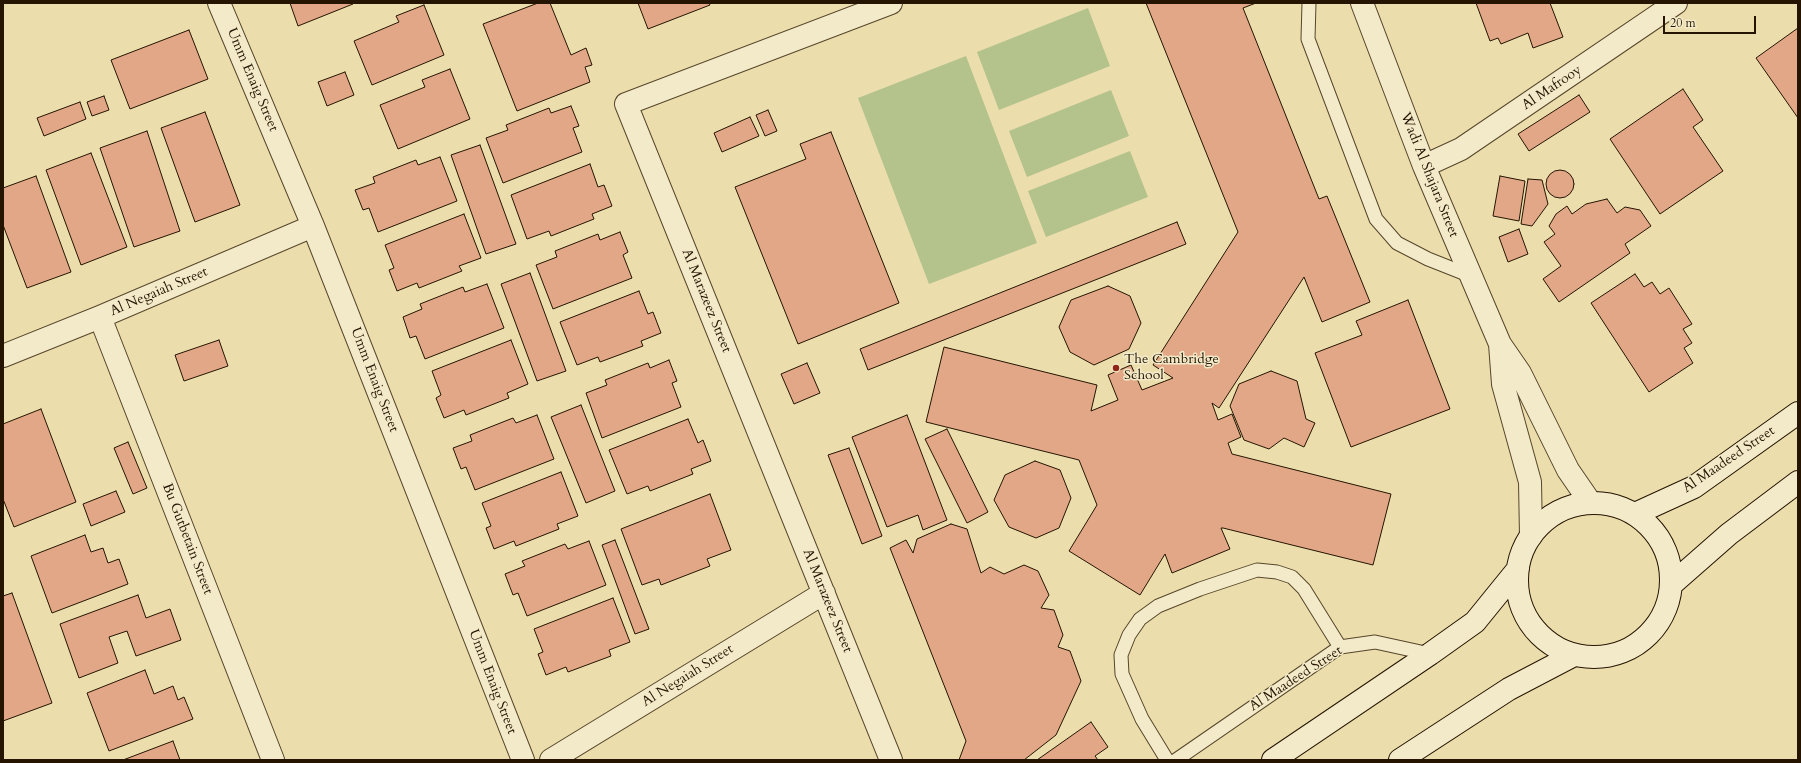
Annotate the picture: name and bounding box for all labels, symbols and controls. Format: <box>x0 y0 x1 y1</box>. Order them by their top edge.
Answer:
scale bar <box>1665 8 1758 34</box>
text: 20 m <box>1670 15 1696 31</box>
street label: Umm Enaig Street <box>223 26 281 134</box>
street label: Al Mafrooy <box>1519 62 1585 114</box>
street label: Wadi Al Shajara Street <box>1396 110 1462 240</box>
street label: Al Marazeez Street <box>678 247 734 355</box>
street label: Al Negaiah Street <box>108 264 210 320</box>
street label: Umm Enaig Street <box>346 325 402 435</box>
place label: The Cambridge School <box>1124 352 1219 384</box>
marker: The Cambridge School <box>1111 363 1121 373</box>
street label: Al Maadeed Street <box>1680 423 1778 497</box>
street label: Bu Gutbetain Street <box>158 481 216 597</box>
street label: Al Marazeez Street <box>799 547 855 655</box>
street label: Umm Enaig Street <box>464 627 520 737</box>
street label: Al Negaiah Street <box>639 641 737 711</box>
street label: Al Maadeed Street <box>1246 643 1346 715</box>

